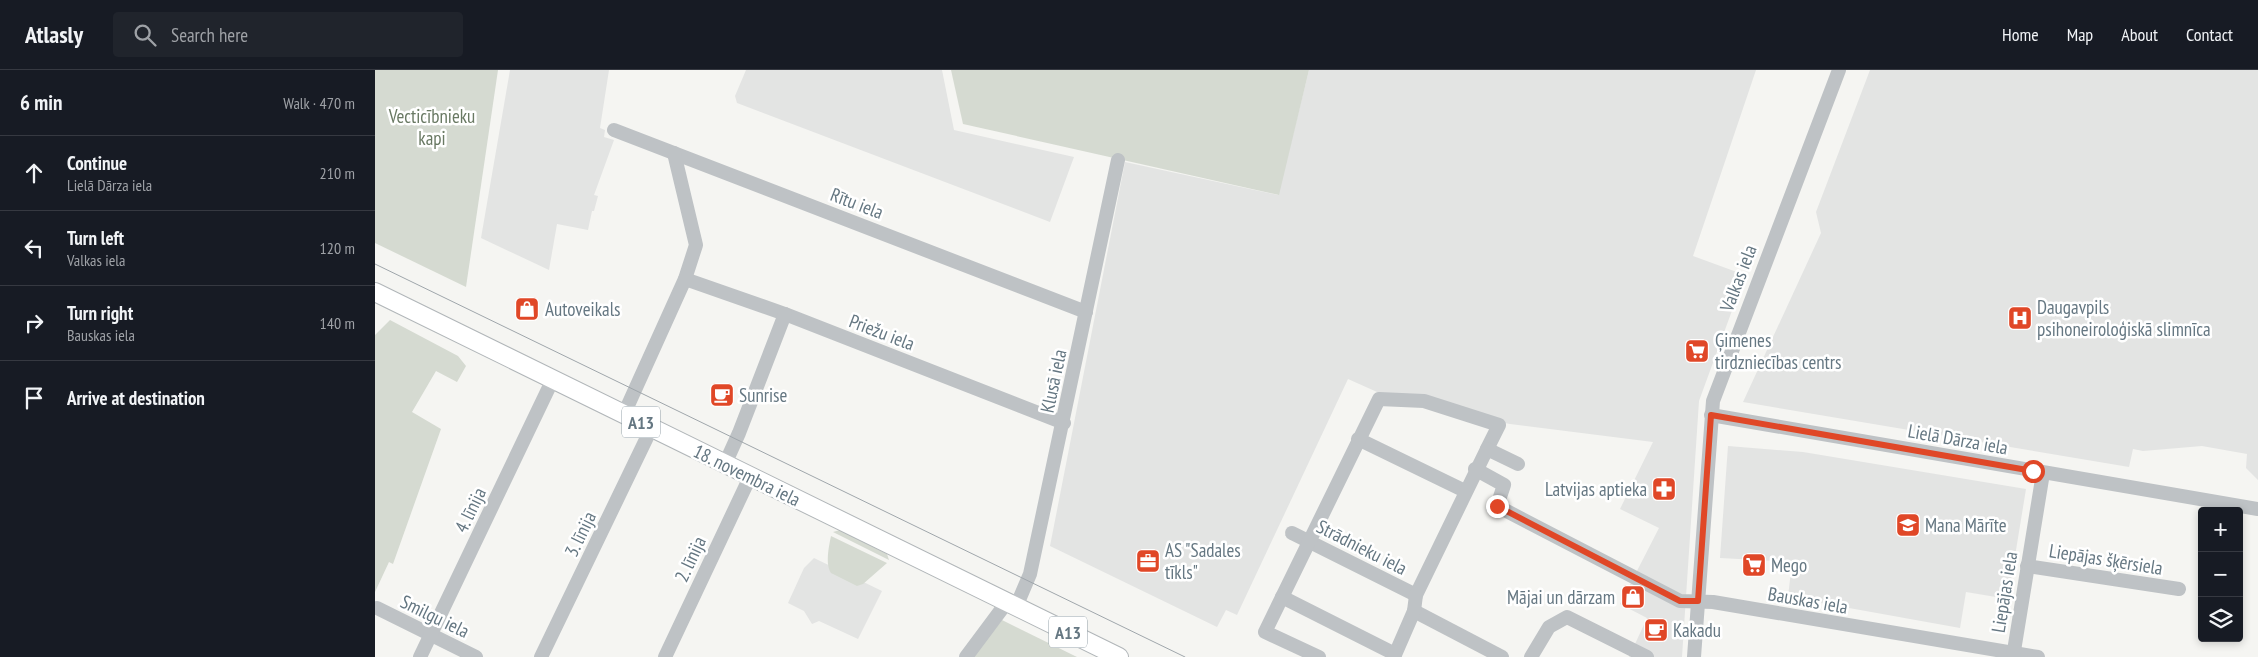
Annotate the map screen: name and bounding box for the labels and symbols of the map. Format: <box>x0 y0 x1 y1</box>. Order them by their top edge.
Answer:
park label: Vecticībnieku kapi <box>388 104 475 150</box>
street label: Rītu iela <box>827 182 887 224</box>
street label: Valkas iela <box>1714 241 1762 316</box>
place label: Daugavpils psihoneiroloģiskā slimnīca <box>2037 295 2211 341</box>
shop icon: Autoveikals <box>514 296 540 322</box>
place label: Autoveikals <box>545 297 621 321</box>
hospital icon: Daugavpils psihoneiroloģiskā slimnīca <box>2007 305 2033 331</box>
street label: Priežu iela <box>846 309 918 355</box>
place label: Ģimenes tirdzniecības centrs <box>1715 328 1841 374</box>
supermarket icon: Ģimenes tirdzniecības centrs <box>1684 338 1710 364</box>
street label: Klusā iela <box>1035 347 1071 415</box>
cafe icon: Sunrise <box>709 382 735 408</box>
place label: Sunrise <box>739 383 787 407</box>
road number: A13 <box>622 407 660 438</box>
street label: Lielā Dārza iela <box>1906 418 2010 460</box>
street label: 18. novembra iela <box>689 439 805 511</box>
route start <box>2022 460 2045 483</box>
pharmacy icon: Latvijas aptieka <box>1651 476 1677 502</box>
place label: Latvijas aptieka <box>1545 477 1647 501</box>
street label: 4. līnija <box>449 483 491 537</box>
route end <box>1486 495 1509 518</box>
street label: 3. līnija <box>559 507 601 561</box>
school or university icon: Mana Mārīte <box>1895 512 1921 538</box>
place label: Mana Mārīte <box>1925 513 2007 537</box>
street label: Strādnieku iela <box>1313 514 1411 580</box>
street label: 2. līnija <box>669 532 711 586</box>
place label: AS "Sadales tīkls" <box>1165 538 1241 584</box>
street label: Liepājas šķērsiela <box>2047 538 2165 580</box>
office icon: AS "Sadales tīkls" <box>1135 548 1161 574</box>
street label: Liepājas iela <box>1986 550 2022 634</box>
supermarket icon: Mego <box>1741 552 1767 578</box>
place label: Mego <box>1771 553 1807 577</box>
street label: Bauskas iela <box>1766 581 1850 619</box>
shop icon: Mājai un dārzam <box>1620 584 1646 610</box>
place label: Mājai un dārzam <box>1507 585 1615 609</box>
street label: Smilgu iela <box>397 589 473 643</box>
road number: A13 <box>1049 616 1087 648</box>
cafe icon: Kakadu <box>1643 617 1669 643</box>
place label: Kakadu <box>1673 618 1721 642</box>

